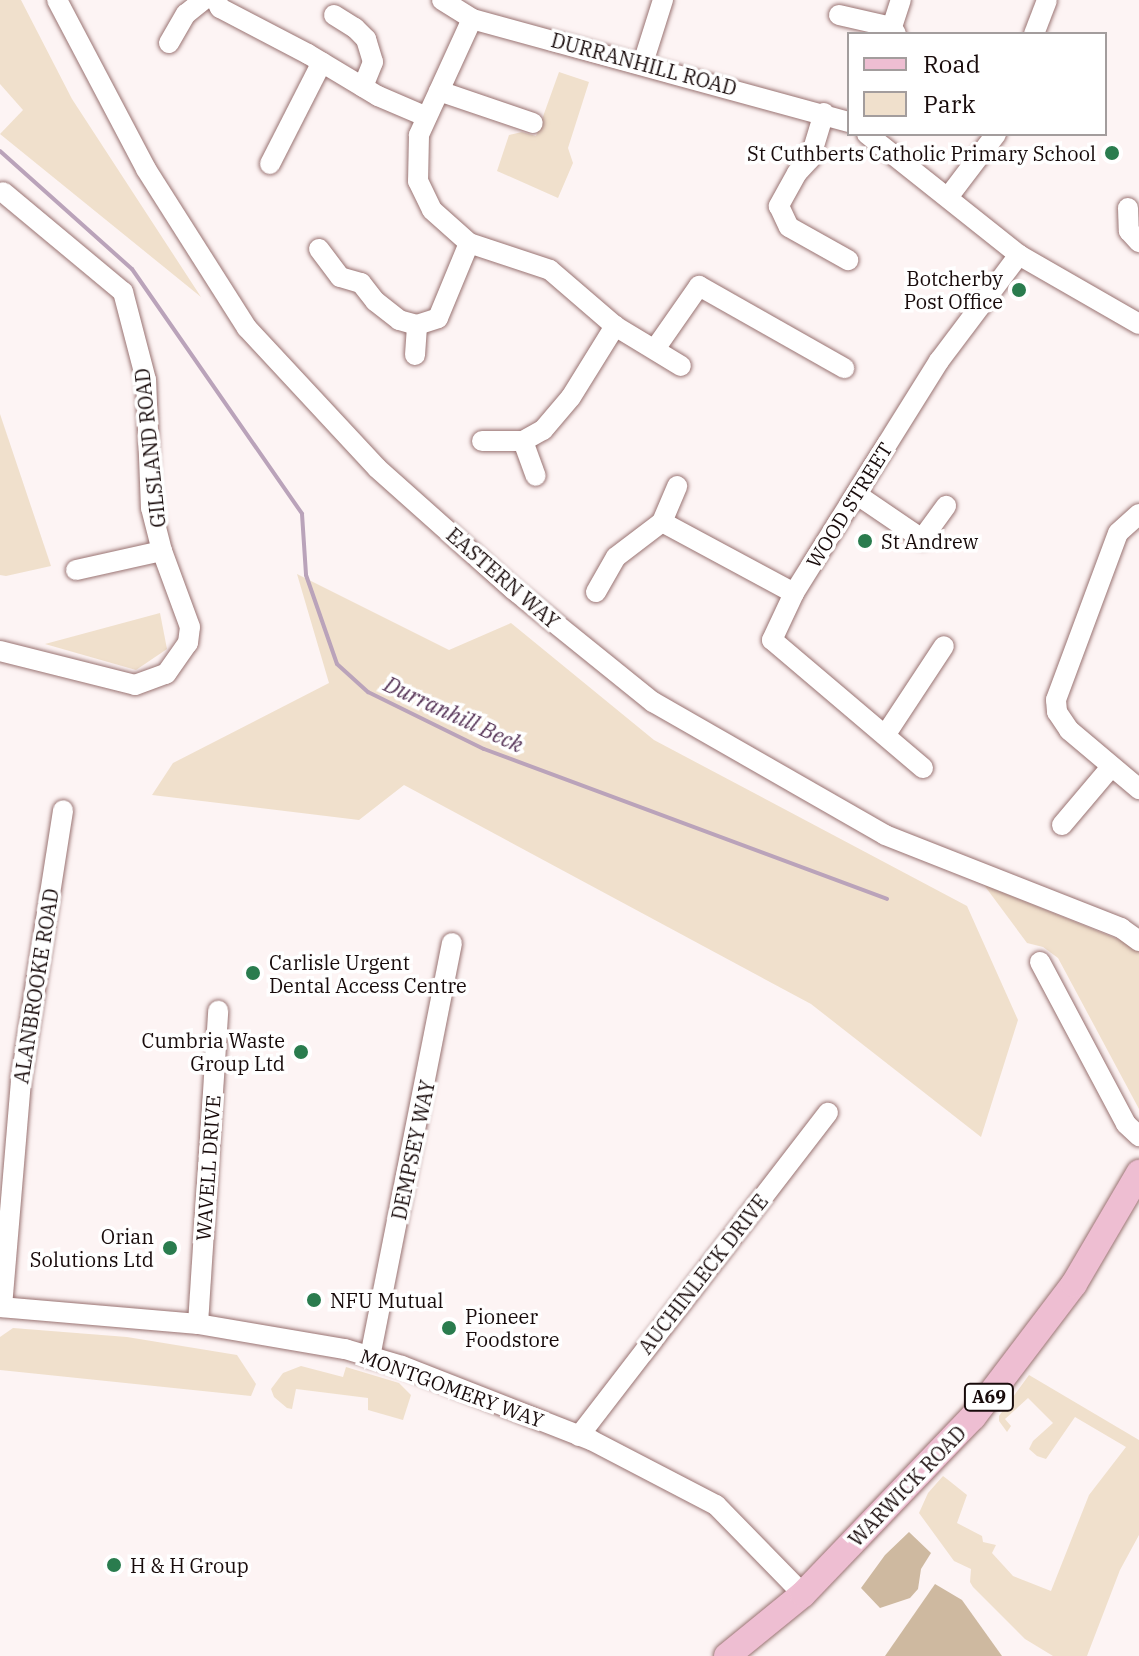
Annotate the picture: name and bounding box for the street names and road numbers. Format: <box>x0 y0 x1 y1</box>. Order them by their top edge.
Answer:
street label: DURRANHILL ROAD <box>549 28 739 100</box>
street label: GILSLAND ROAD <box>130 367 170 529</box>
street label: WOOD STREET <box>801 438 897 572</box>
street label: EASTERN WAY <box>442 523 564 633</box>
street label: ALANBROOKE ROAD <box>9 887 63 1085</box>
street label: DEMPSEY WAY <box>386 1078 440 1222</box>
street label: WAVELL DRIVE <box>191 1094 225 1242</box>
street label: AUCHINLECK DRIVE <box>633 1189 773 1359</box>
street label: MONTGOMERY WAY <box>357 1344 547 1432</box>
road number: A69 <box>963 1383 1015 1411</box>
street label: WARWICK ROAD <box>843 1421 971 1551</box>

